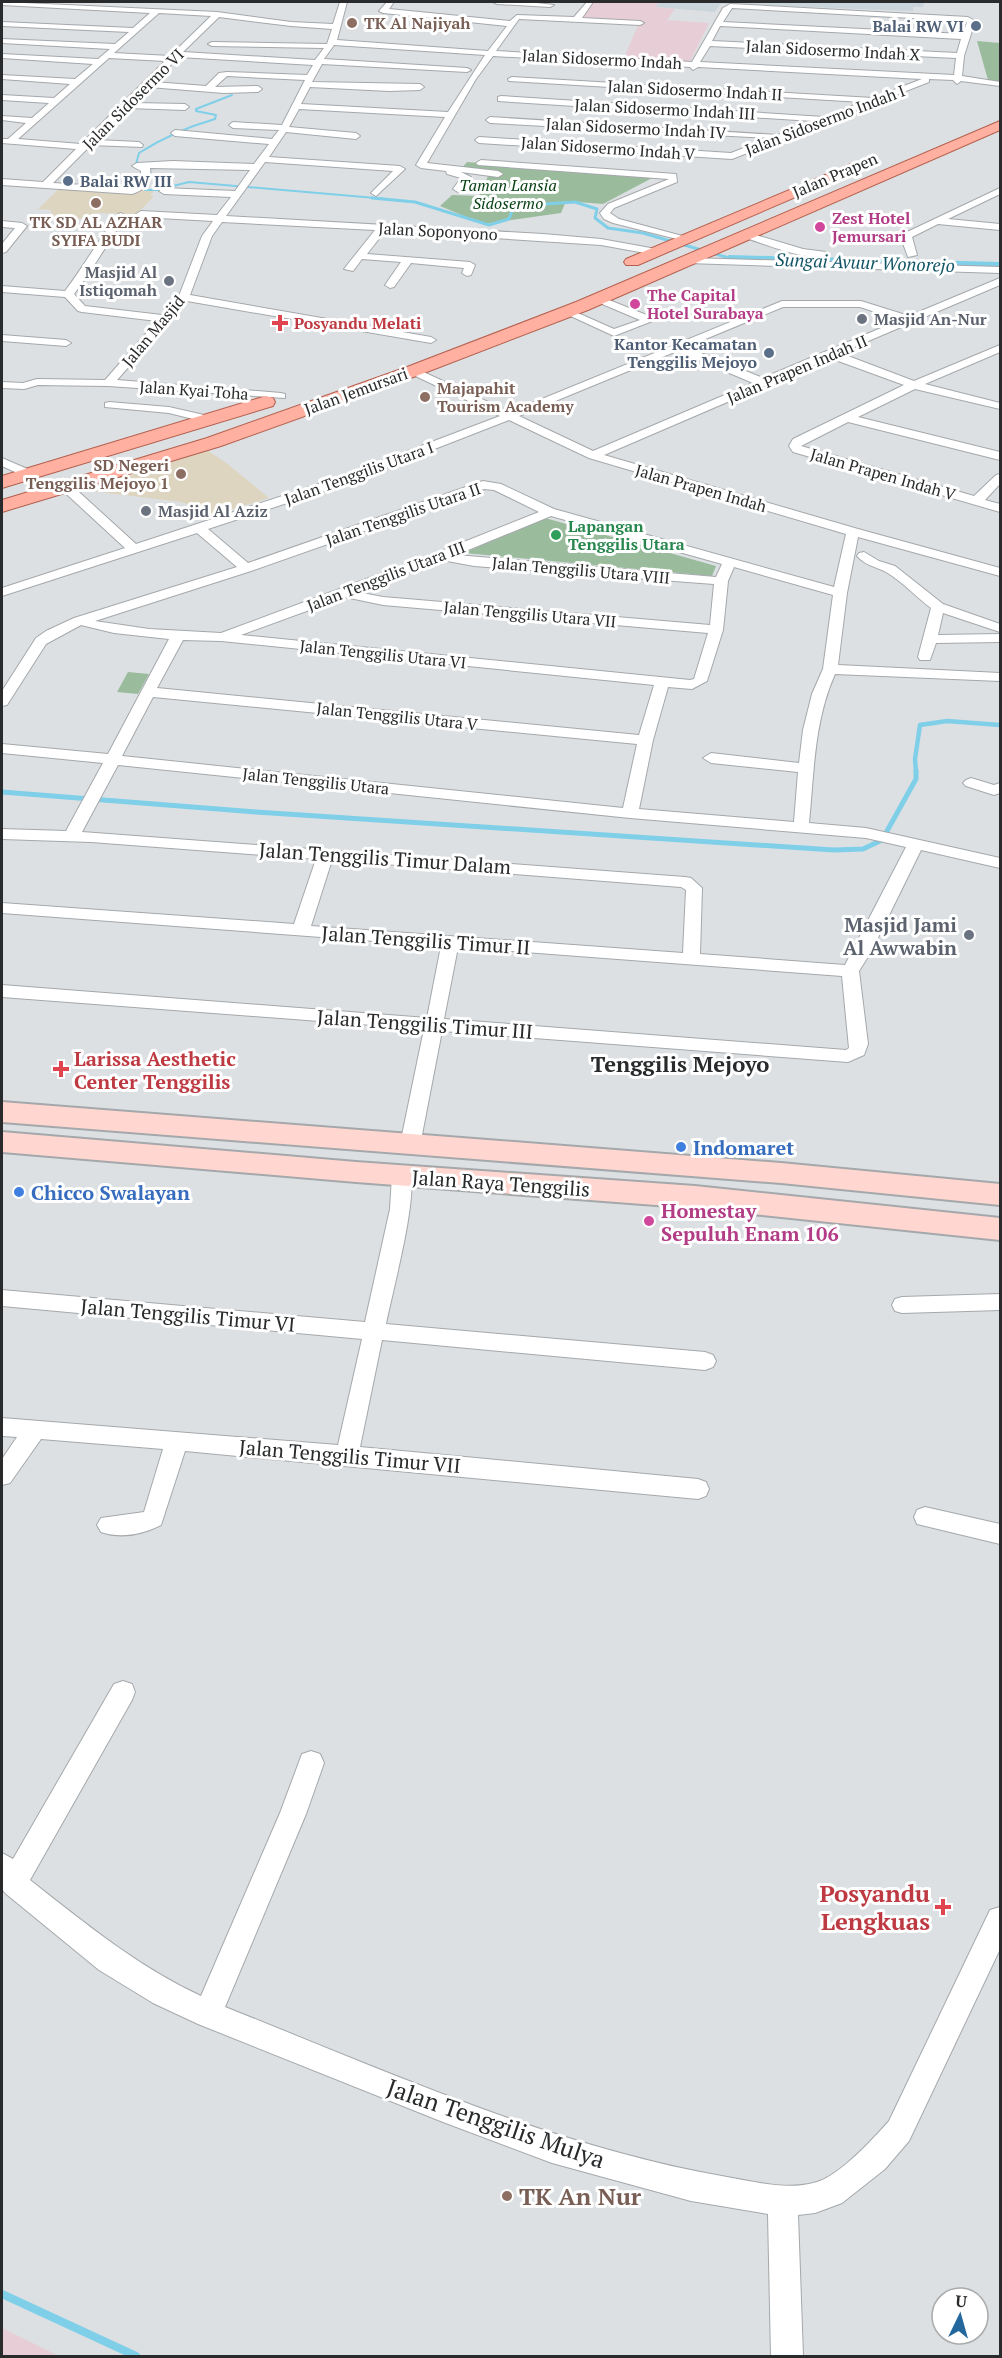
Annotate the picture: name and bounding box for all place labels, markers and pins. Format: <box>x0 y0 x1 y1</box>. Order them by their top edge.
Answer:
place label: TK Al Najiyah <box>364 12 471 34</box>
place label: Balai RW VI <box>873 15 964 37</box>
marker: TK Al Najiyah <box>345 16 359 30</box>
marker: Balai RW VI <box>969 19 983 33</box>
place label: Balai RW III <box>80 170 172 192</box>
marker: Balai RW III <box>61 174 75 188</box>
marker: TK SD AL AZHAR SYIFA BUDI <box>89 196 103 210</box>
place label: Zest Hotel Jemursari <box>832 207 910 247</box>
place label: TK SD AL AZHAR SYIFA BUDI <box>29 211 163 251</box>
marker: Zest Hotel Jemursari <box>813 220 827 234</box>
place label: Masjid Al Istiqomah <box>79 261 158 301</box>
marker: Masjid Al Istiqomah <box>162 274 176 288</box>
place label: The Capital Hotel Surabaya <box>647 284 764 324</box>
marker: The Capital Hotel Surabaya <box>628 297 642 311</box>
place label: Masjid An-Nur <box>874 308 987 330</box>
place label: Posyandu Melati <box>294 312 421 334</box>
marker: Masjid An-Nur <box>855 312 869 326</box>
marker: Posyandu Melati <box>271 314 289 332</box>
place label: Kantor Kecamatan Tenggilis Mejoyo <box>614 333 758 373</box>
marker: Kantor Kecamatan Tenggilis Mejoyo <box>762 346 776 360</box>
place label: Majapahit Tourism Academy <box>437 377 574 417</box>
marker: Majapahit Tourism Academy <box>418 390 432 404</box>
place label: SD Negeri Tenggilis Mejoyo 1 <box>26 454 169 494</box>
marker: SD Negeri Tenggilis Mejoyo 1 <box>174 467 188 481</box>
place label: Masjid Al Aziz <box>158 500 268 522</box>
marker: Masjid Al Aziz <box>139 504 153 518</box>
place label: Lapangan Tenggilis Utara <box>568 515 685 555</box>
marker: Lapangan Tenggilis Utara <box>549 528 563 542</box>
place label: Masjid Jami Al Awwabin <box>843 911 957 961</box>
marker: Masjid Jami Al Awwabin <box>962 928 976 942</box>
place label: Larissa Aesthetic Center Tenggilis <box>74 1045 236 1095</box>
marker: Larissa Aesthetic Center Tenggilis <box>52 1060 70 1078</box>
place label: Indomaret <box>693 1134 794 1161</box>
marker: Indomaret <box>674 1140 688 1154</box>
place label: Chicco Swalayan <box>31 1179 190 1206</box>
marker: Chicco Swalayan <box>12 1185 26 1199</box>
place label: Homestay Sepuluh Enam 106 <box>661 1197 839 1247</box>
marker: Homestay Sepuluh Enam 106 <box>642 1214 656 1228</box>
place label: Posyandu Lengkuas <box>819 1877 930 1937</box>
marker: Posyandu Lengkuas <box>934 1898 952 1916</box>
place label: TK An Nur <box>519 2180 642 2212</box>
marker: TK An Nur <box>500 2189 514 2203</box>

